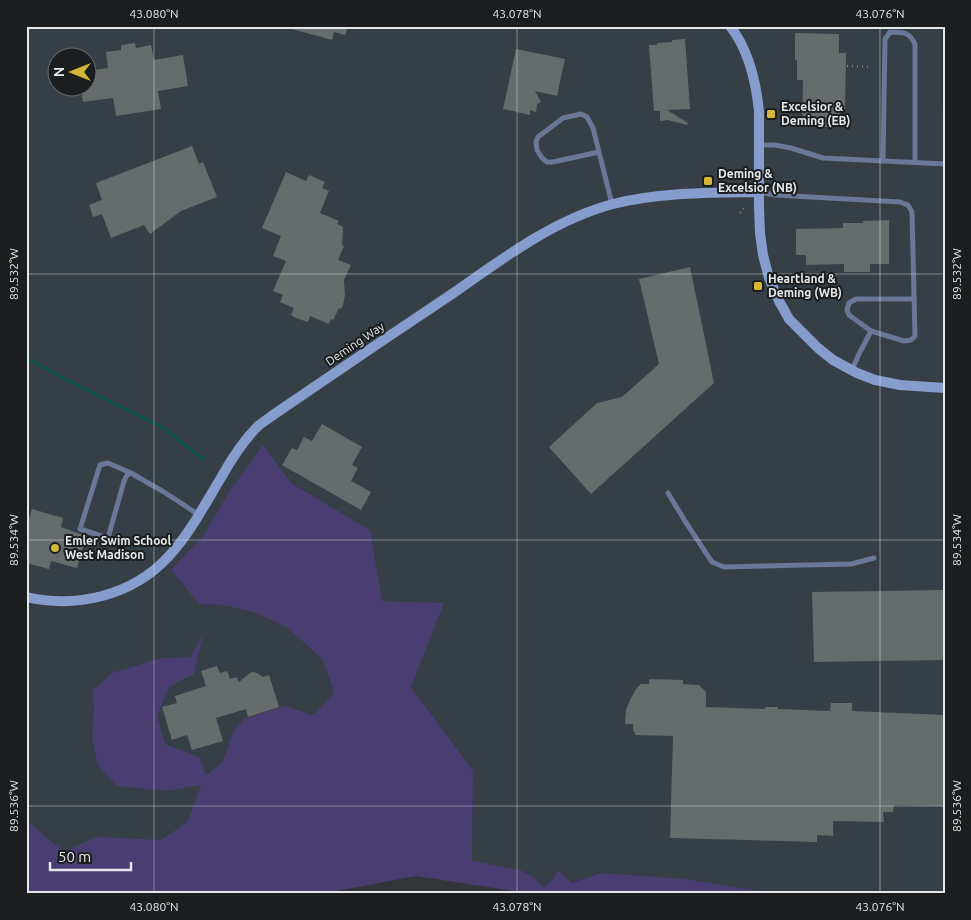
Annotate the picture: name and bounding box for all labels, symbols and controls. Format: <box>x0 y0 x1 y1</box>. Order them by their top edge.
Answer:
text: 43.080°N <box>129 7 179 20</box>
text: 43.078°N <box>492 7 542 20</box>
text: 43.076°N <box>855 7 905 20</box>
north arrow <box>48 48 98 98</box>
text: N <box>51 67 67 77</box>
place label: Excelsior & Deming (EB) <box>781 100 851 128</box>
marker: Excelsior & Deming (EB) <box>765 108 777 120</box>
place label: Deming & Excelsior (NB) <box>718 167 797 195</box>
marker: Deming & Excelsior (NB) <box>702 175 714 187</box>
text: 89.532°W <box>7 248 20 300</box>
text: 89.532°W <box>950 248 963 300</box>
place label: Heartland & Deming (WB) <box>768 272 842 300</box>
marker: Heartland & Deming (WB) <box>752 280 764 292</box>
street label: Deming Way <box>323 319 387 368</box>
text: 89.534°W <box>7 514 20 566</box>
text: 89.534°W <box>950 514 963 566</box>
place label: Emler Swim School West Madison <box>65 534 172 561</box>
marker: Emler Swim School West Madison <box>49 542 61 554</box>
text: 89.536°W <box>7 780 20 832</box>
text: 89.536°W <box>950 780 963 832</box>
scale bar <box>50 840 131 872</box>
text: 50 m <box>58 848 91 865</box>
text: 43.080°N <box>129 900 179 913</box>
text: 43.078°N <box>492 900 542 913</box>
text: 43.076°N <box>855 900 905 913</box>

